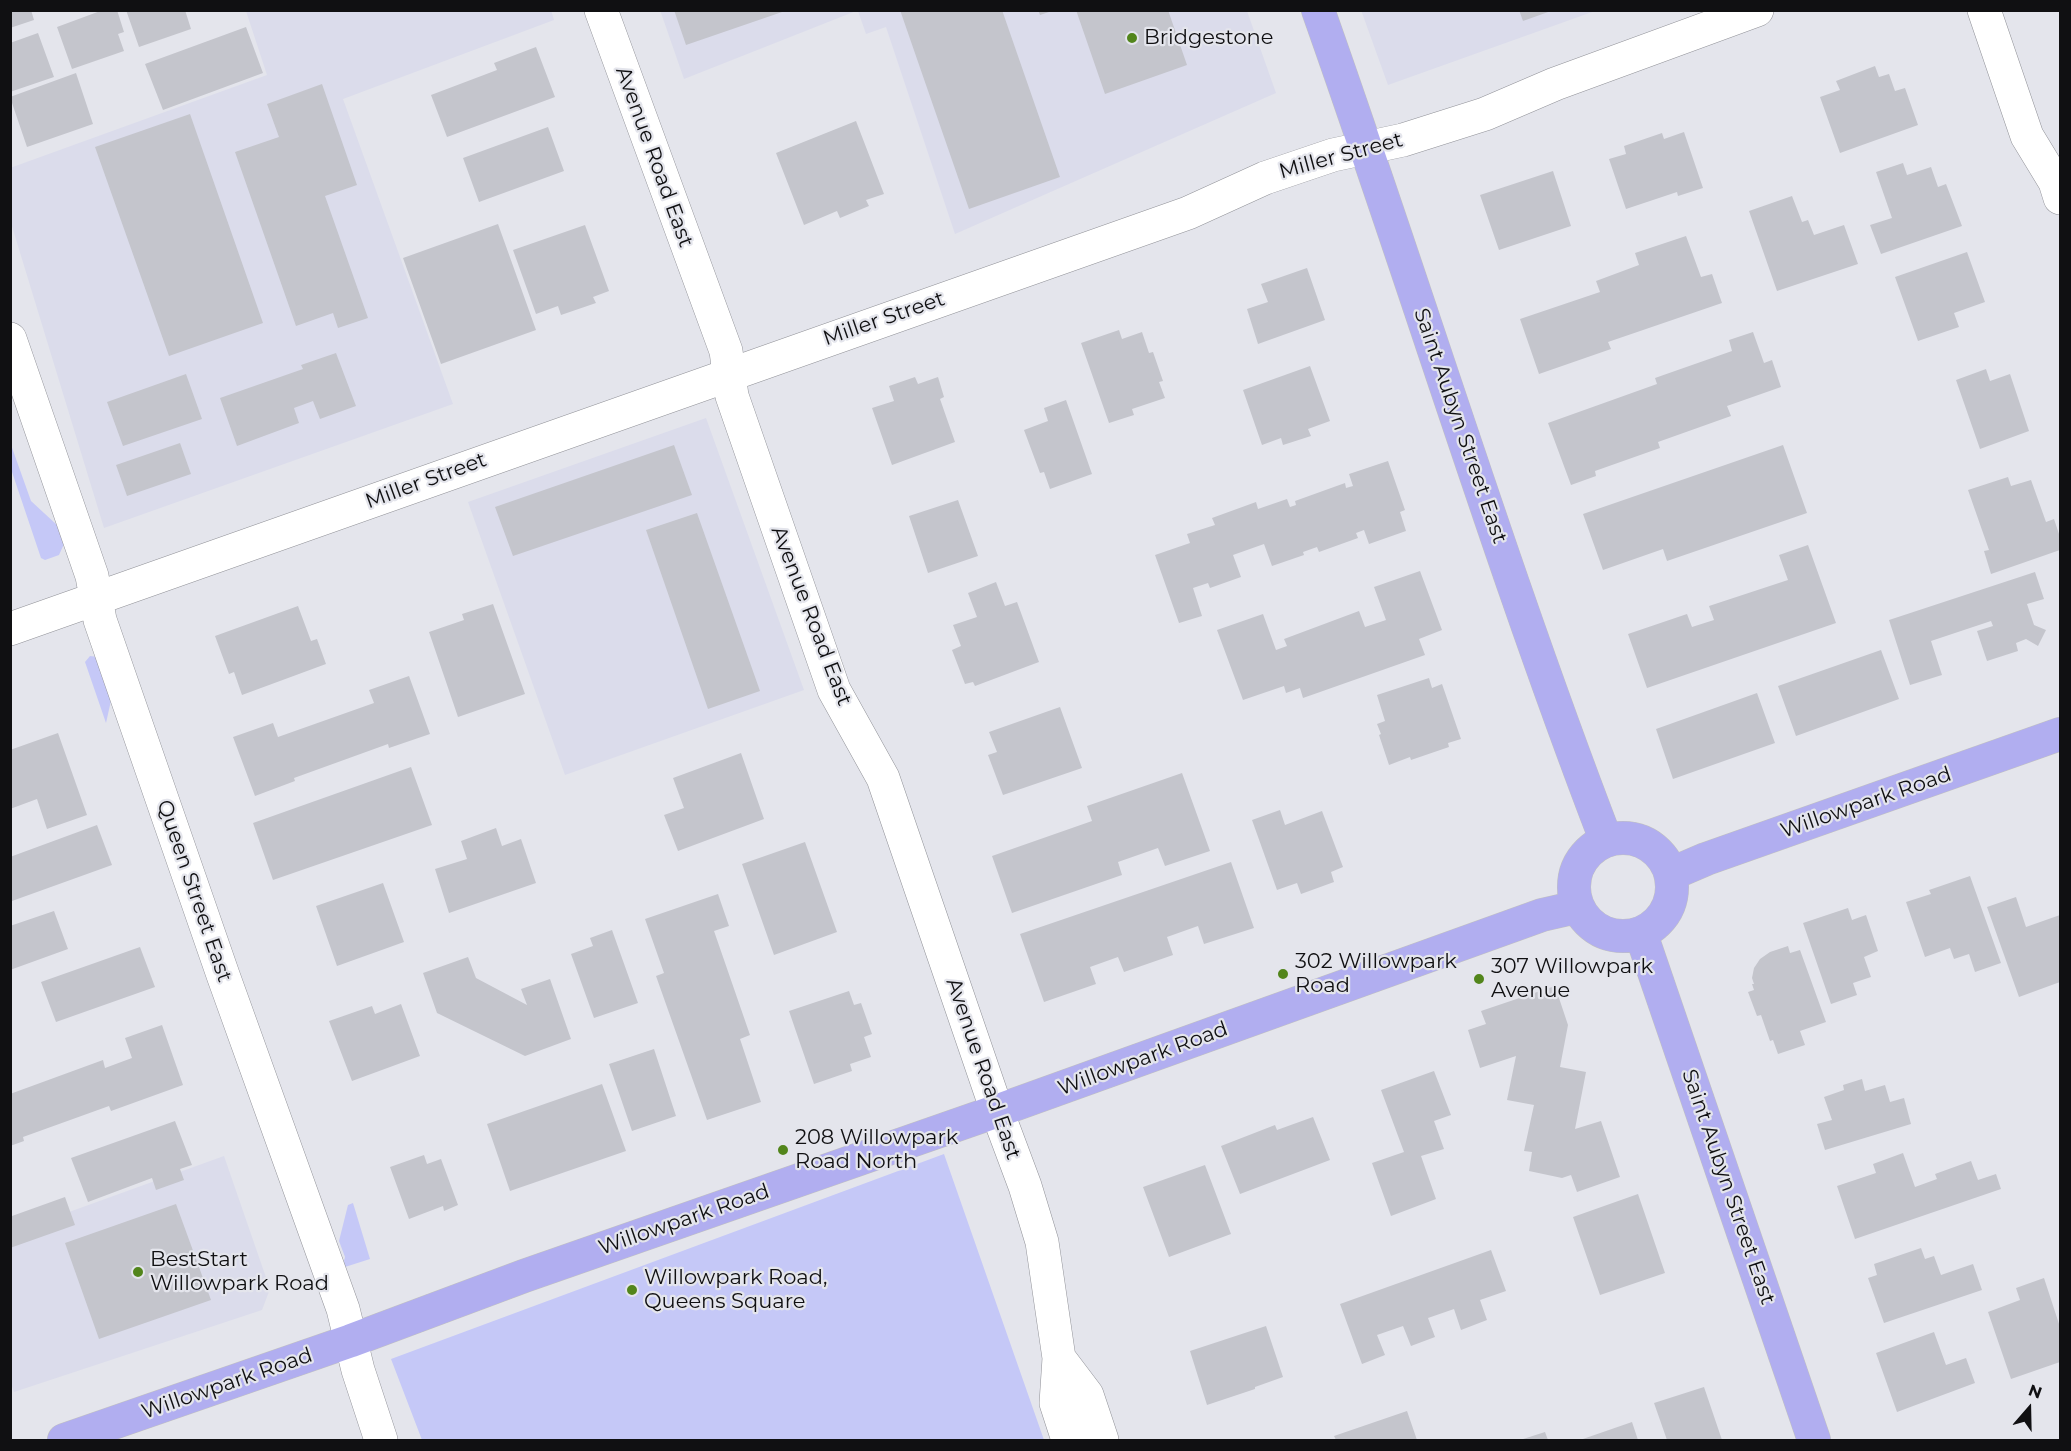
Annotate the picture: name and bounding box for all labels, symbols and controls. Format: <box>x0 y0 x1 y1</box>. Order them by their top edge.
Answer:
place label: Bridgestone <box>1144 25 1273 51</box>
marker: Bridgestone <box>1125 31 1139 45</box>
street label: Avenue Road East <box>610 63 698 251</box>
street label: Miller Street <box>1276 127 1406 185</box>
street label: Miller Street <box>820 286 948 352</box>
street label: Saint Aubyn Street East <box>1408 305 1512 547</box>
street label: Miller Street <box>362 447 490 515</box>
street label: Avenue Road East <box>765 523 857 709</box>
street label: Willowpark Road <box>1777 762 1955 844</box>
street label: Queen Street East <box>151 797 237 985</box>
place label: 302 Willowpark Road <box>1295 949 1457 999</box>
place label: 307 Willowpark Avenue <box>1491 954 1653 1004</box>
marker: 302 Willowpark Road <box>1276 967 1290 981</box>
marker: 307 Willowpark Avenue <box>1472 972 1486 986</box>
street label: Avenue Road East <box>940 975 1026 1163</box>
street label: Willowpark Road <box>1055 1017 1231 1101</box>
street label: Saint Aubyn Street East <box>1676 1066 1780 1308</box>
place label: 208 Willowpark Road North <box>795 1125 958 1175</box>
marker: 208 Willowpark Road North <box>776 1143 790 1157</box>
street label: Willowpark Road <box>595 1179 773 1261</box>
place label: BestStart Willowpark Road <box>150 1247 329 1297</box>
marker: BestStart Willowpark Road <box>131 1265 145 1279</box>
place label: Willowpark Road, Queens Square <box>644 1265 827 1315</box>
marker: Willowpark Road, Queens Square <box>625 1283 639 1297</box>
street label: Willowpark Road <box>138 1343 316 1425</box>
north arrow <box>1999 1379 2059 1439</box>
text: N <box>2026 1380 2045 1403</box>

